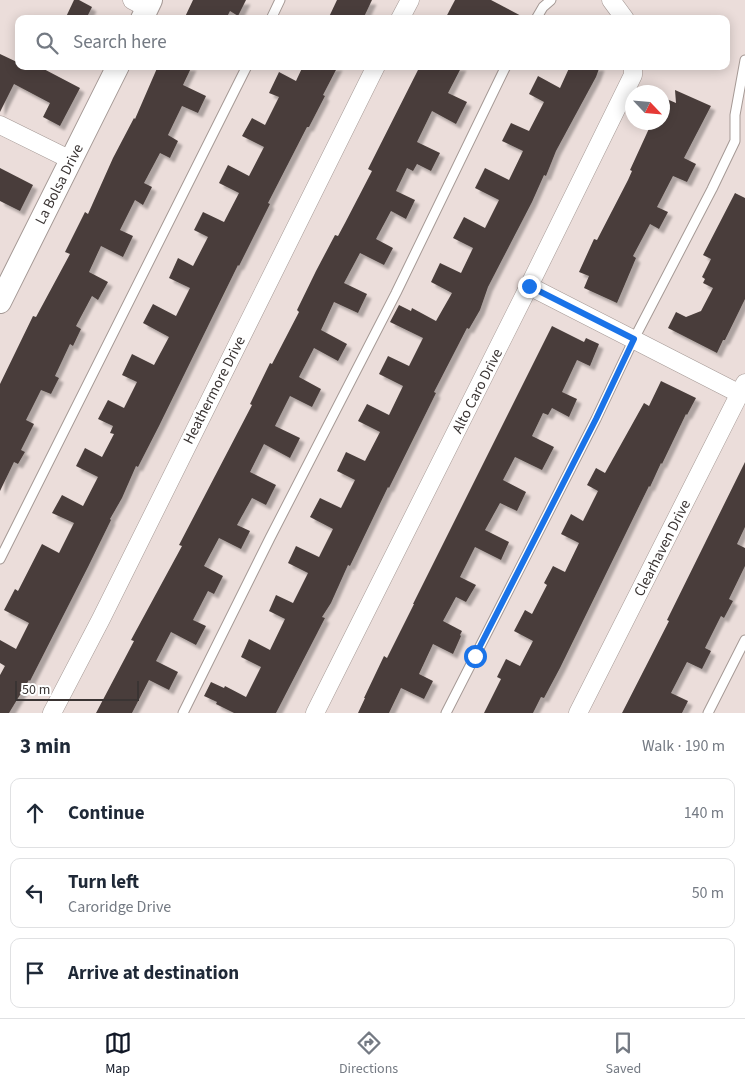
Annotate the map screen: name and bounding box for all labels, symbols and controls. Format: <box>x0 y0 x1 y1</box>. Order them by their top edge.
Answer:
search box <box>15 15 730 70</box>
icon: search <box>33 29 61 57</box>
text: Search here <box>73 29 167 56</box>
north arrow <box>625 85 670 130</box>
street label: La Bolsa Drive <box>30 140 89 228</box>
route end <box>518 275 541 298</box>
street label: Heathermore Drive <box>178 333 251 448</box>
street label: Alto Caro Drive <box>447 345 508 437</box>
street label: Clearhaven Drive <box>629 496 696 600</box>
route start <box>464 645 487 668</box>
scale bar <box>15 678 139 701</box>
text: 50 m <box>22 680 50 700</box>
text: 3 min <box>20 731 71 761</box>
text: Walk · 190 m <box>642 735 725 757</box>
icon: ahead <box>21 799 49 827</box>
text: Continue <box>68 800 145 827</box>
text: 140 m <box>684 802 724 824</box>
text: Turn left <box>68 869 139 896</box>
icon: left <box>21 879 49 907</box>
text: 50 m <box>692 882 724 904</box>
text: Caroridge Drive <box>68 896 171 918</box>
icon: arrive <box>21 959 49 987</box>
text: Arrive at destination <box>68 960 239 987</box>
tab: Map <box>104 1029 132 1079</box>
tab: Directions <box>339 1029 398 1079</box>
tab: Saved <box>606 1029 641 1079</box>

